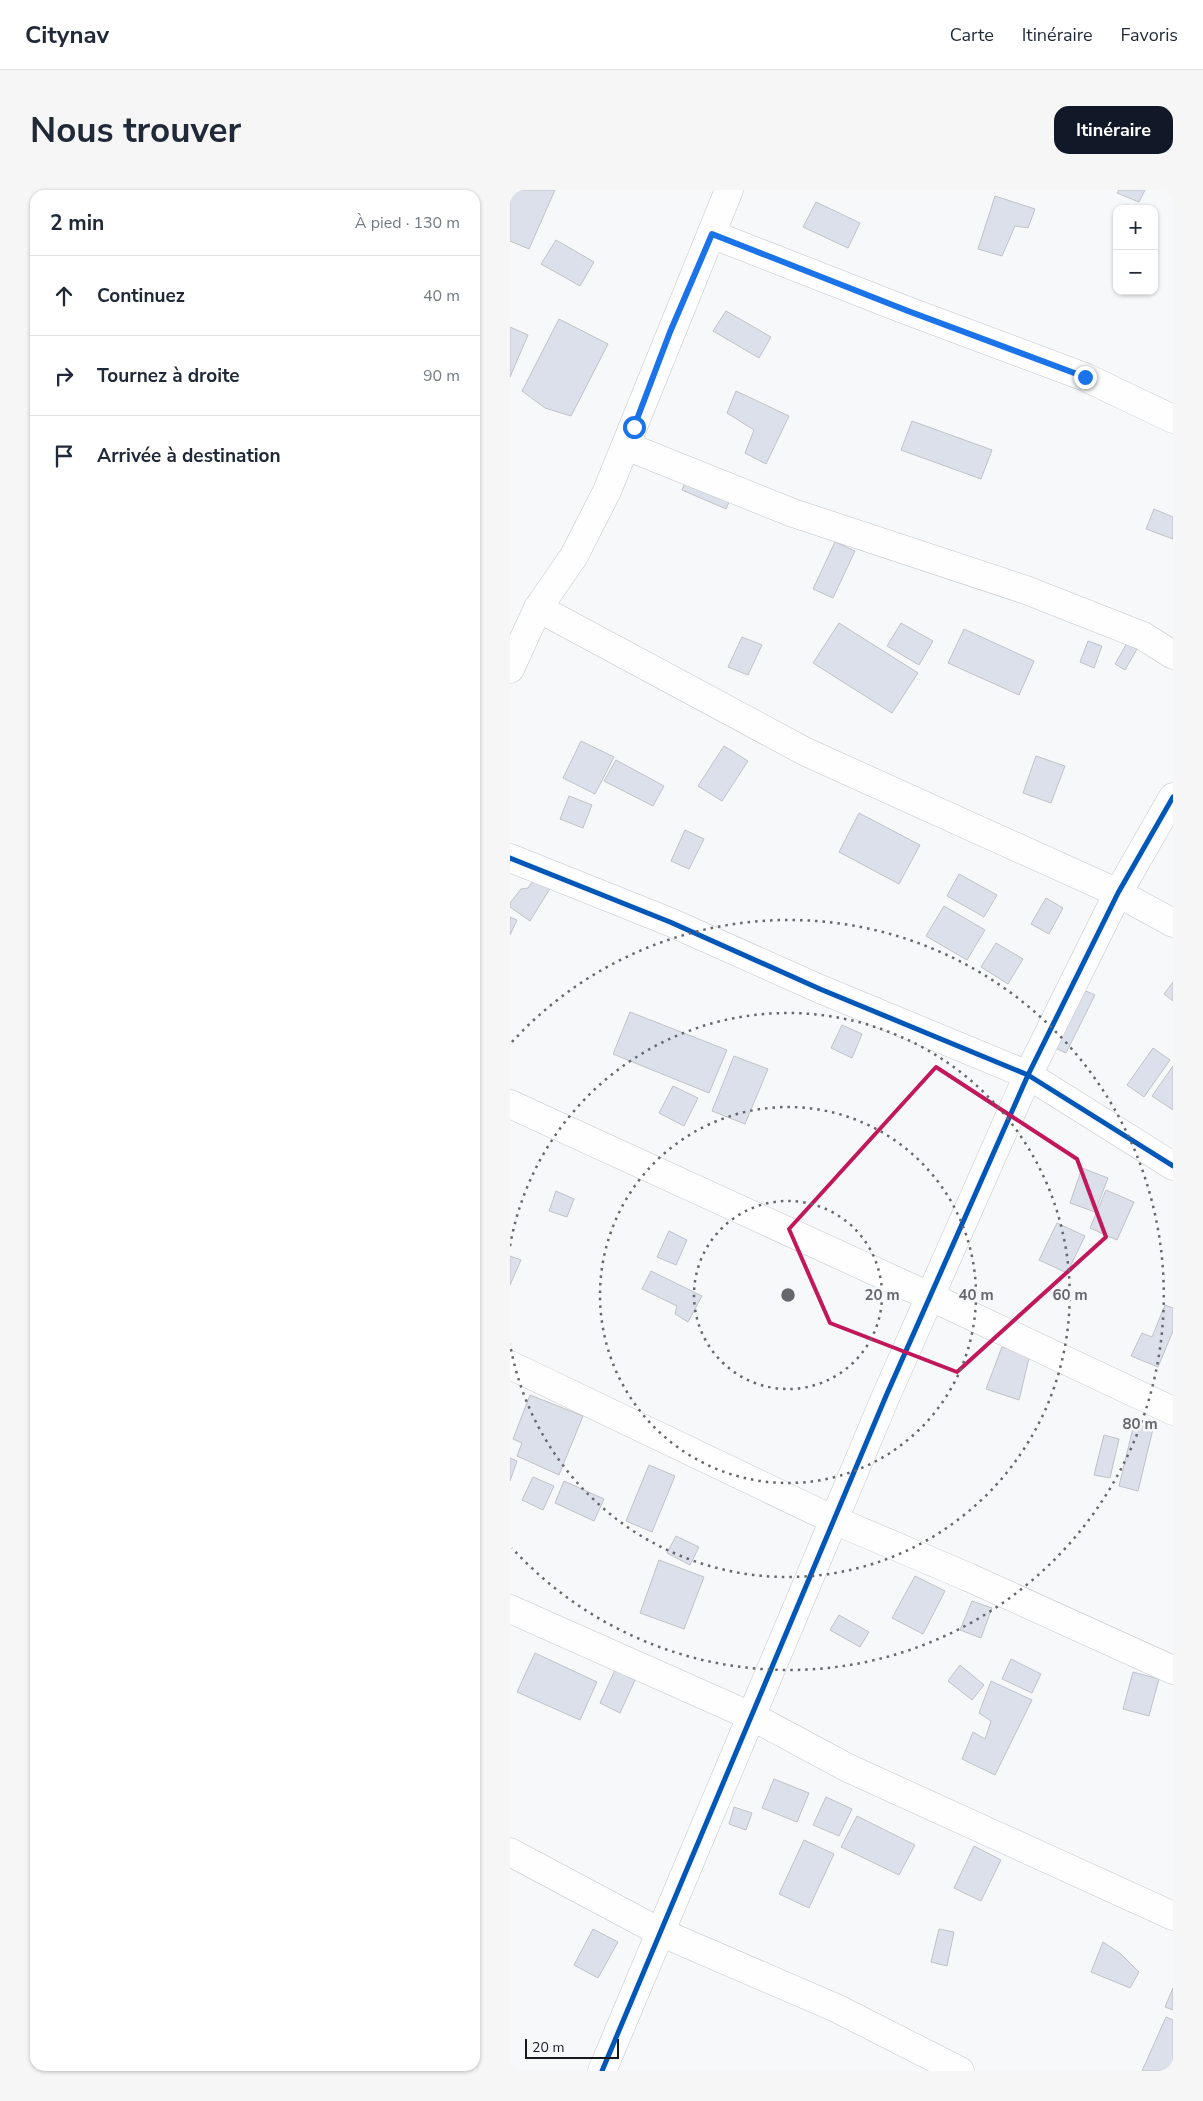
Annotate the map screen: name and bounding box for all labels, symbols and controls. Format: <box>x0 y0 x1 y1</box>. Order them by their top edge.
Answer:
text: Citynav <box>25 19 109 51</box>
text: Carte <box>950 23 994 47</box>
text: Itinéraire <box>1022 23 1093 47</box>
text: Favoris <box>1121 23 1178 47</box>
button: Itinéraire <box>1054 106 1173 154</box>
text: Nous trouver <box>30 107 241 154</box>
map controls <box>1113 205 1158 295</box>
button: + <box>1113 205 1158 250</box>
text: 2 min <box>50 209 104 237</box>
text: À pied · 130 m <box>355 212 460 234</box>
button: − <box>1113 250 1158 295</box>
icon: ahead <box>50 282 78 310</box>
text: Continuez <box>97 283 185 309</box>
text: 40 m <box>423 285 460 307</box>
icon: right <box>50 362 78 390</box>
text: Tournez à droite <box>97 363 240 389</box>
text: 90 m <box>423 365 460 387</box>
route end <box>1074 366 1097 389</box>
route start <box>623 416 646 439</box>
icon: arrive <box>50 442 78 470</box>
text: Arrivée à destination <box>97 443 281 469</box>
text: 20 m <box>864 1285 900 1305</box>
text: 40 m <box>958 1285 994 1305</box>
text: 60 m <box>1052 1285 1088 1305</box>
centre of rings <box>779 1286 797 1304</box>
text: 80 m <box>1122 1414 1158 1434</box>
scale bar <box>525 2036 619 2059</box>
text: 20 m <box>532 2038 564 2057</box>

